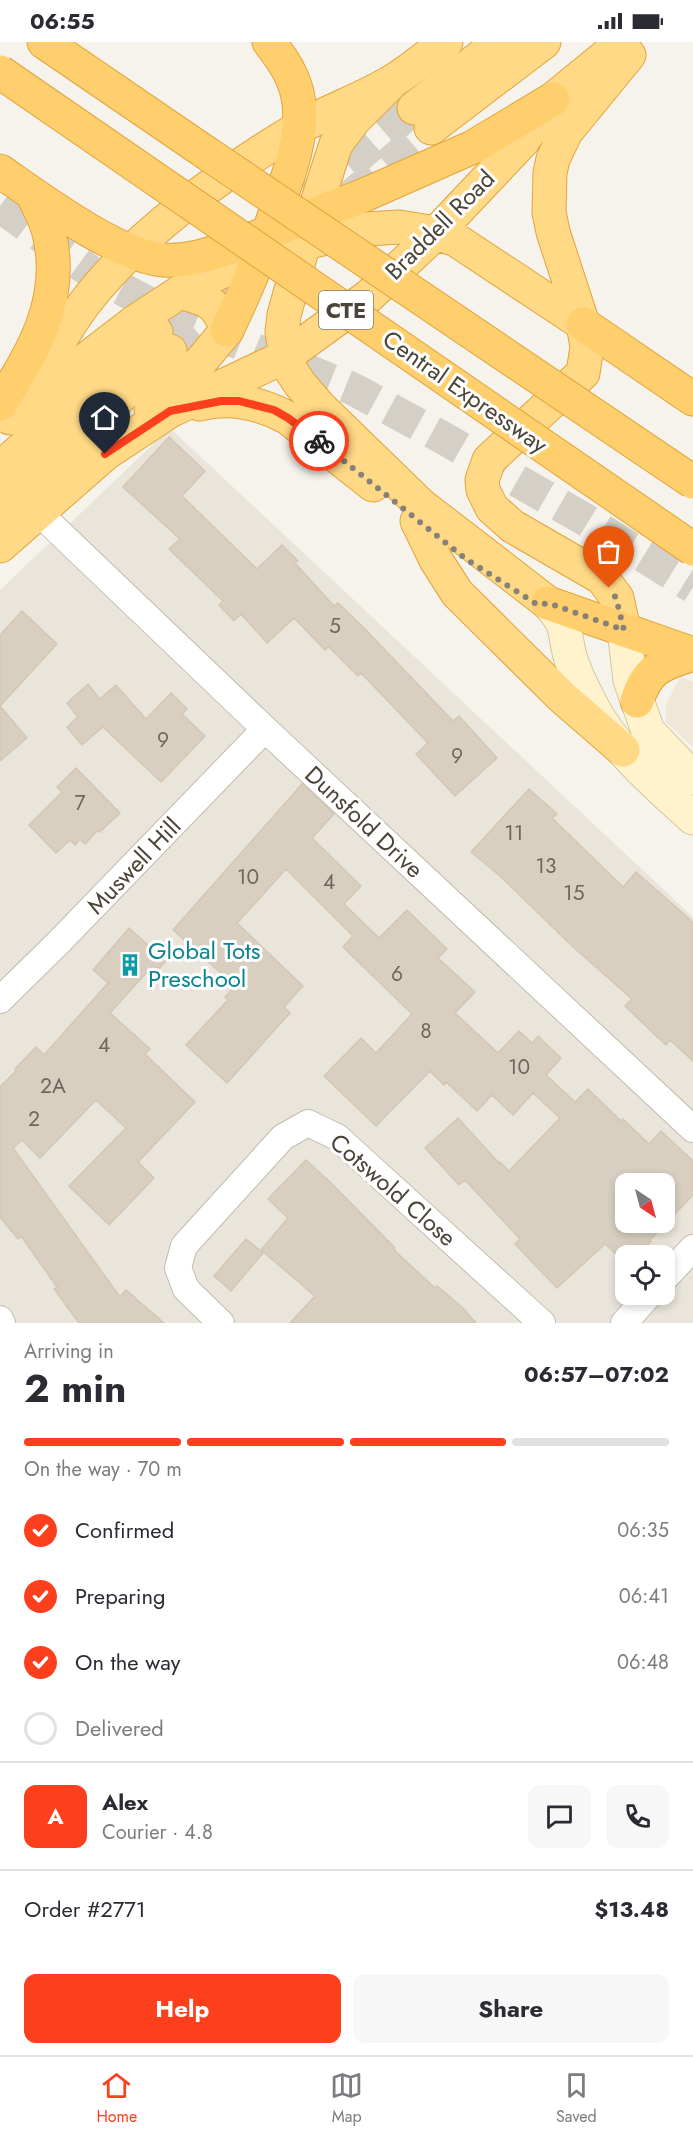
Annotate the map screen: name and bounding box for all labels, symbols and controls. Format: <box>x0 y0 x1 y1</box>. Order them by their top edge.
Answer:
text: 06:55 <box>30 5 95 37</box>
street label: Braddell Road <box>377 162 503 288</box>
road number: CTE <box>319 291 373 329</box>
street label: Central Expressway <box>376 322 555 462</box>
pin <box>79 392 130 454</box>
icon: home <box>88 401 121 434</box>
courier <box>289 411 349 471</box>
icon: bike <box>303 425 336 458</box>
pin <box>583 526 634 588</box>
icon: bag <box>592 535 625 568</box>
house number: 5 <box>329 611 341 641</box>
house number: 9 <box>157 725 169 755</box>
house number: 9 <box>451 741 463 771</box>
street label: Dunsfold Drive <box>297 757 431 886</box>
house number: 7 <box>74 788 86 818</box>
street label: Muswell Hill <box>78 809 189 922</box>
house number: 11 <box>505 818 523 848</box>
house number: 13 <box>536 851 556 881</box>
house number: 10 <box>237 862 259 892</box>
house number: 4 <box>323 867 335 897</box>
house number: 15 <box>563 878 585 908</box>
place label: Global Tots Preschool <box>148 933 260 996</box>
building icon: Global Tots Preschool <box>117 952 143 978</box>
house number: 6 <box>391 959 403 989</box>
house number: 8 <box>420 1016 432 1046</box>
house number: 4 <box>98 1030 110 1060</box>
house number: 10 <box>508 1052 530 1082</box>
house number: 2A <box>40 1071 66 1101</box>
house number: 2 <box>28 1104 40 1134</box>
street label: Cotswold Close <box>322 1125 464 1254</box>
north arrow <box>615 1173 675 1233</box>
map controls <box>615 1173 675 1305</box>
button: locate <box>615 1245 675 1305</box>
text: Arriving in <box>24 1337 114 1366</box>
text: 06:57–07:02 <box>524 1358 669 1390</box>
text: 2 min <box>24 1360 126 1417</box>
text: On the way · 70 m <box>24 1455 182 1484</box>
icon: check <box>24 1514 57 1547</box>
text: Confirmed <box>75 1514 174 1546</box>
text: 06:35 <box>617 1516 669 1545</box>
icon: check <box>24 1580 57 1613</box>
text: Preparing <box>75 1580 166 1612</box>
text: 06:41 <box>619 1582 669 1611</box>
icon: check <box>24 1646 57 1679</box>
text: On the way <box>75 1646 180 1678</box>
text: 06:48 <box>617 1648 669 1677</box>
text: Delivered <box>75 1712 164 1744</box>
button: chat <box>528 1785 591 1848</box>
button: phone <box>606 1785 669 1848</box>
text: Alex <box>102 1786 148 1818</box>
text: A <box>47 1800 64 1832</box>
text: Courier · 4.8 <box>102 1818 213 1847</box>
text: Order #2771 <box>24 1893 146 1925</box>
text: $13.48 <box>595 1893 669 1925</box>
button: Help <box>24 1974 341 2043</box>
button: Share <box>353 1974 669 2043</box>
tab: Home <box>96 2069 137 2128</box>
tab: Map <box>330 2069 363 2128</box>
tab: Saved <box>556 2069 597 2128</box>

